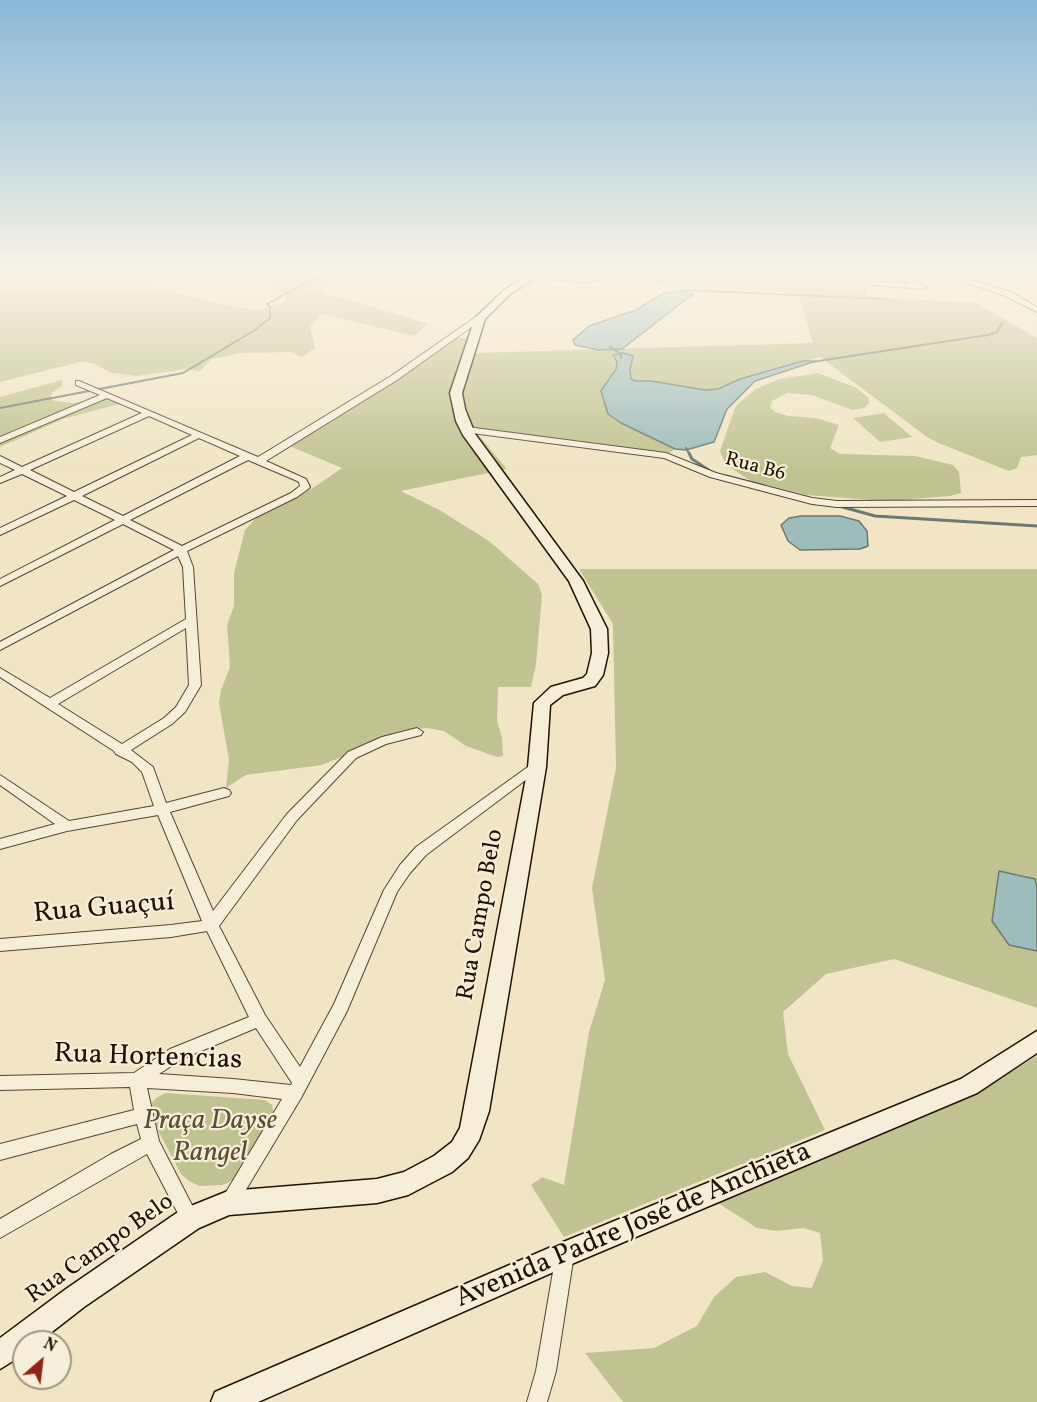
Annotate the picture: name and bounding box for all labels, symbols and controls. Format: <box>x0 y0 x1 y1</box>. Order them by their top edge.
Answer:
street label: Rua B6 <box>722 448 788 488</box>
street label: Rua Campo Belo <box>453 827 511 1003</box>
street label: Rua Guaçuí <box>32 887 176 933</box>
street label: Rua Hortencias <box>53 1039 243 1079</box>
park label: Praça Dayse Rangel <box>143 1106 277 1172</box>
street label: Avenida Padre José de Anchieta <box>451 1137 817 1317</box>
street label: Rua Campo Belo <box>22 1189 180 1311</box>
north arrow <box>12 1330 72 1390</box>
text: N <box>39 1333 60 1358</box>

